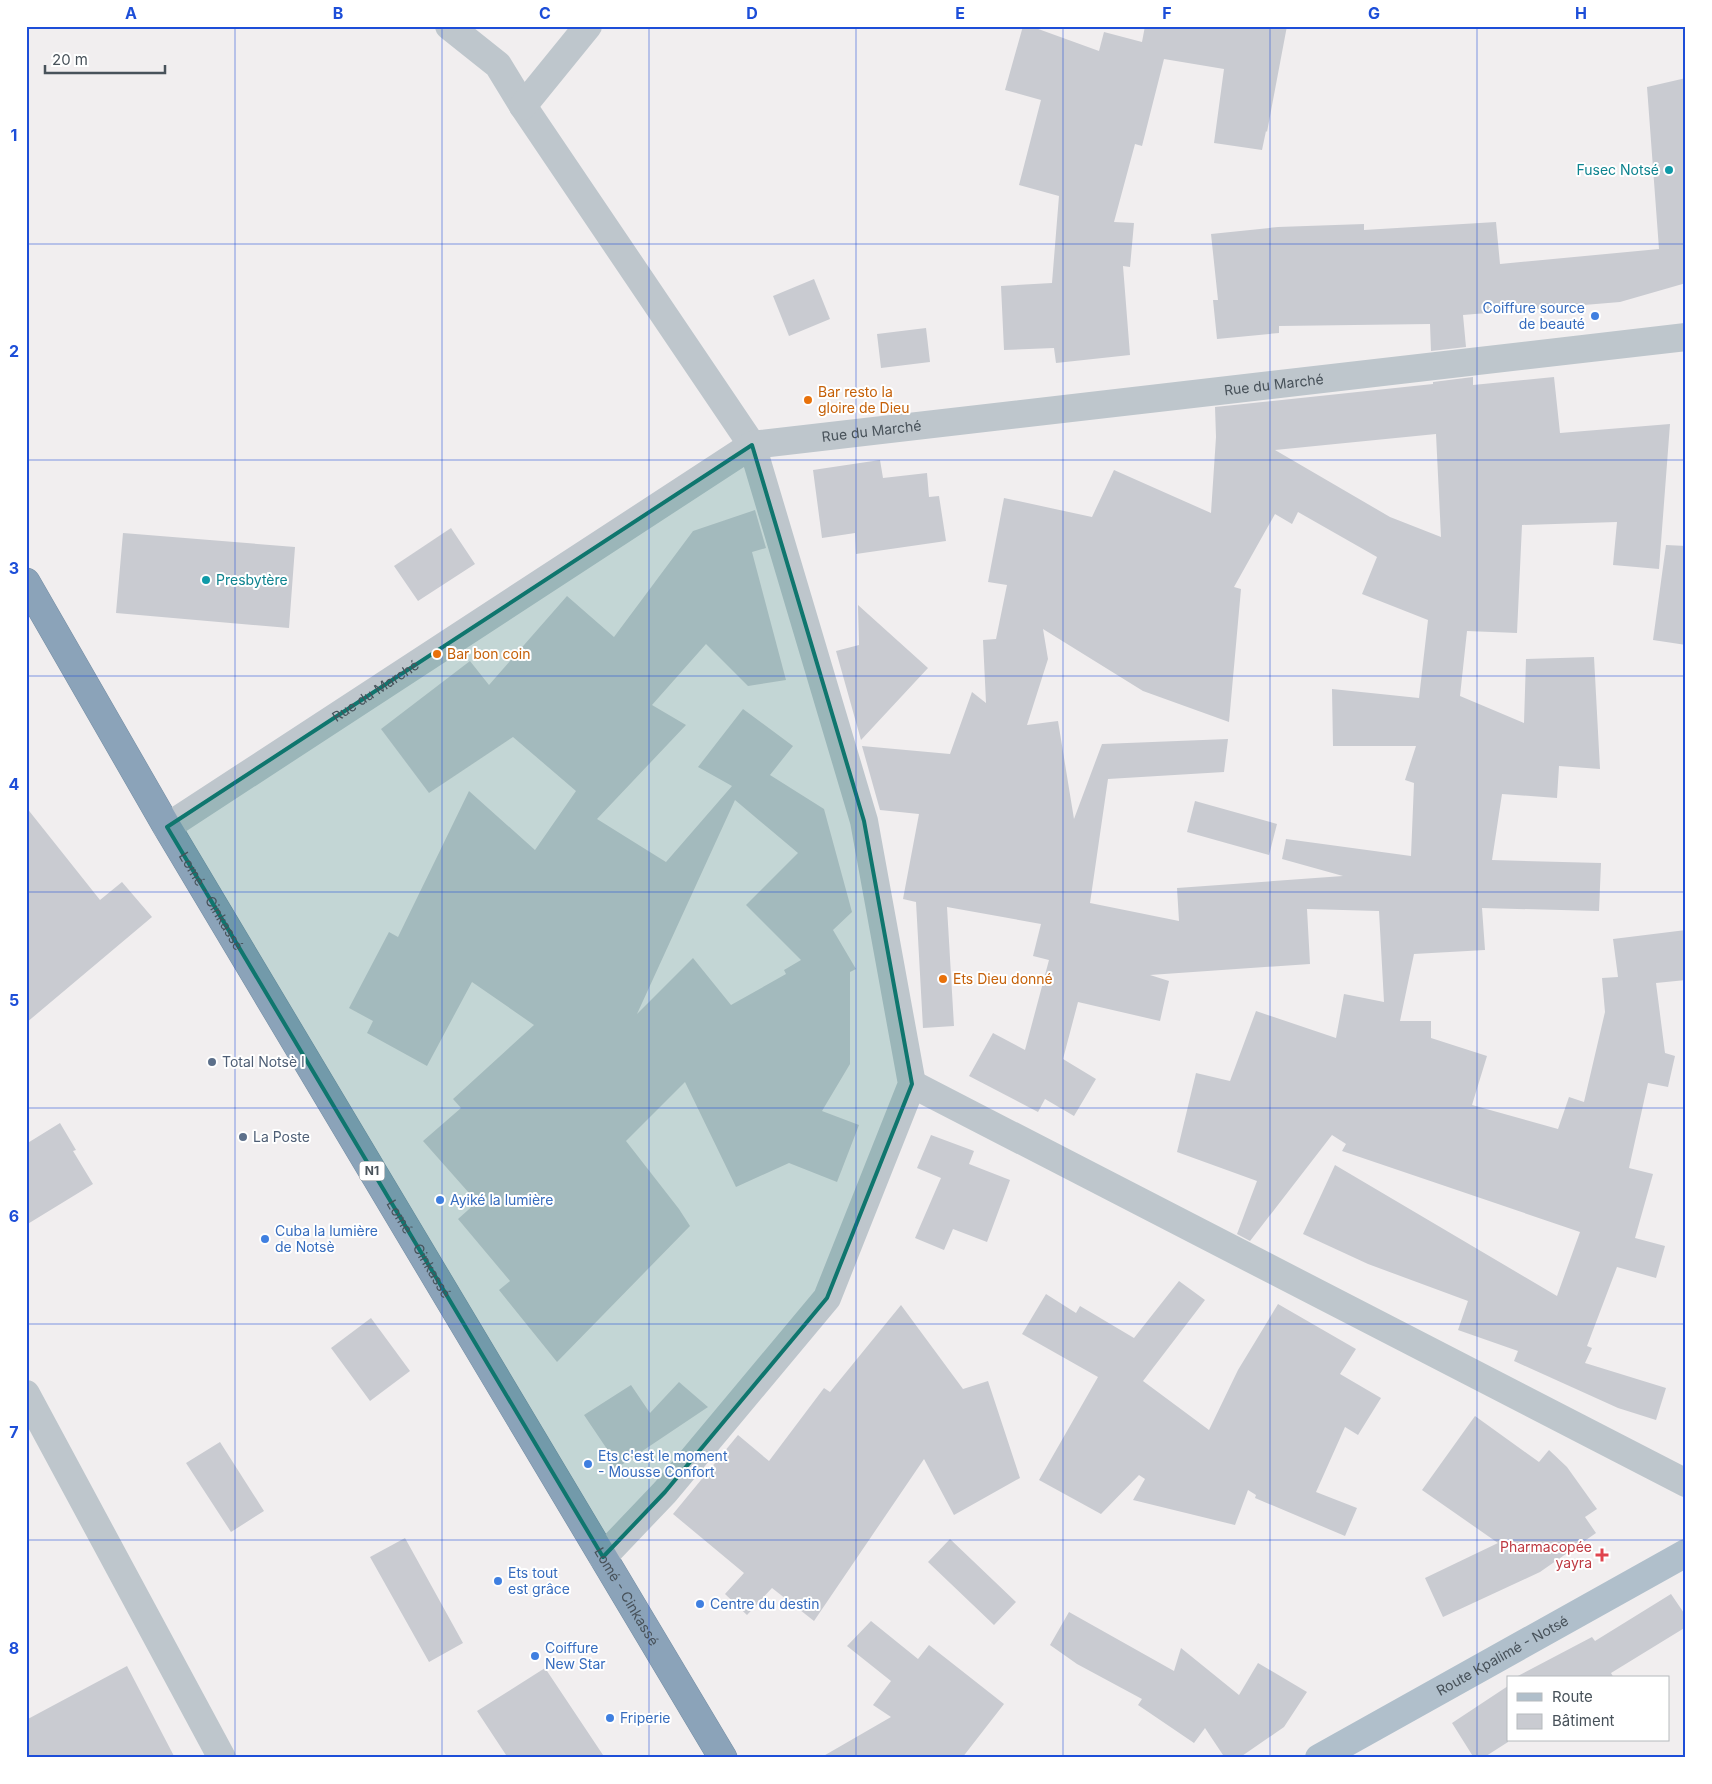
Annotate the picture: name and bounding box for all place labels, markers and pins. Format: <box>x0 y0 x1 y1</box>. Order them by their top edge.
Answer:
place label: Fusec Notsé <box>1577 161 1659 178</box>
marker: Fusec Notsé <box>1663 164 1675 176</box>
place label: Coiffure source de beauté <box>1482 299 1585 332</box>
marker: Coiffure source de beauté <box>1589 310 1601 322</box>
place label: Bar resto la gloire de Dieu <box>818 383 910 416</box>
marker: Bar resto la gloire de Dieu <box>802 394 814 406</box>
place label: Presbytère <box>216 571 288 588</box>
marker: Presbytère <box>200 574 212 586</box>
place label: Bar bon coin <box>447 645 530 662</box>
marker: Bar bon coin <box>431 648 443 660</box>
place label: Ets Dieu donné <box>953 970 1053 987</box>
marker: Ets Dieu donné <box>937 973 949 985</box>
place label: Total Notsè I <box>222 1053 305 1070</box>
marker: Total Notsè I <box>206 1056 218 1068</box>
place label: La Poste <box>253 1128 310 1145</box>
marker: La Poste <box>237 1131 249 1143</box>
place label: Ayiké la lumière <box>450 1191 553 1208</box>
marker: Ayiké la lumière <box>434 1194 446 1206</box>
place label: Cuba la lumière de Notsè <box>275 1222 378 1255</box>
marker: Cuba la lumière de Notsè <box>259 1233 271 1245</box>
place label: Ets c'est le moment - Mousse Confort <box>598 1447 728 1480</box>
marker: Ets c'est le moment - Mousse Confort <box>582 1458 594 1470</box>
place label: Pharmacopée yayra <box>1500 1538 1592 1571</box>
marker: Pharmacopée yayra <box>1596 1549 1608 1561</box>
place label: Ets tout est grâce <box>508 1564 570 1597</box>
marker: Ets tout est grâce <box>492 1575 504 1587</box>
place label: Centre du destin <box>710 1595 820 1612</box>
marker: Centre du destin <box>694 1598 706 1610</box>
place label: Coiffure New Star <box>545 1639 606 1672</box>
marker: Coiffure New Star <box>529 1650 541 1662</box>
place label: Friperie <box>620 1709 671 1726</box>
marker: Friperie <box>604 1712 616 1724</box>

